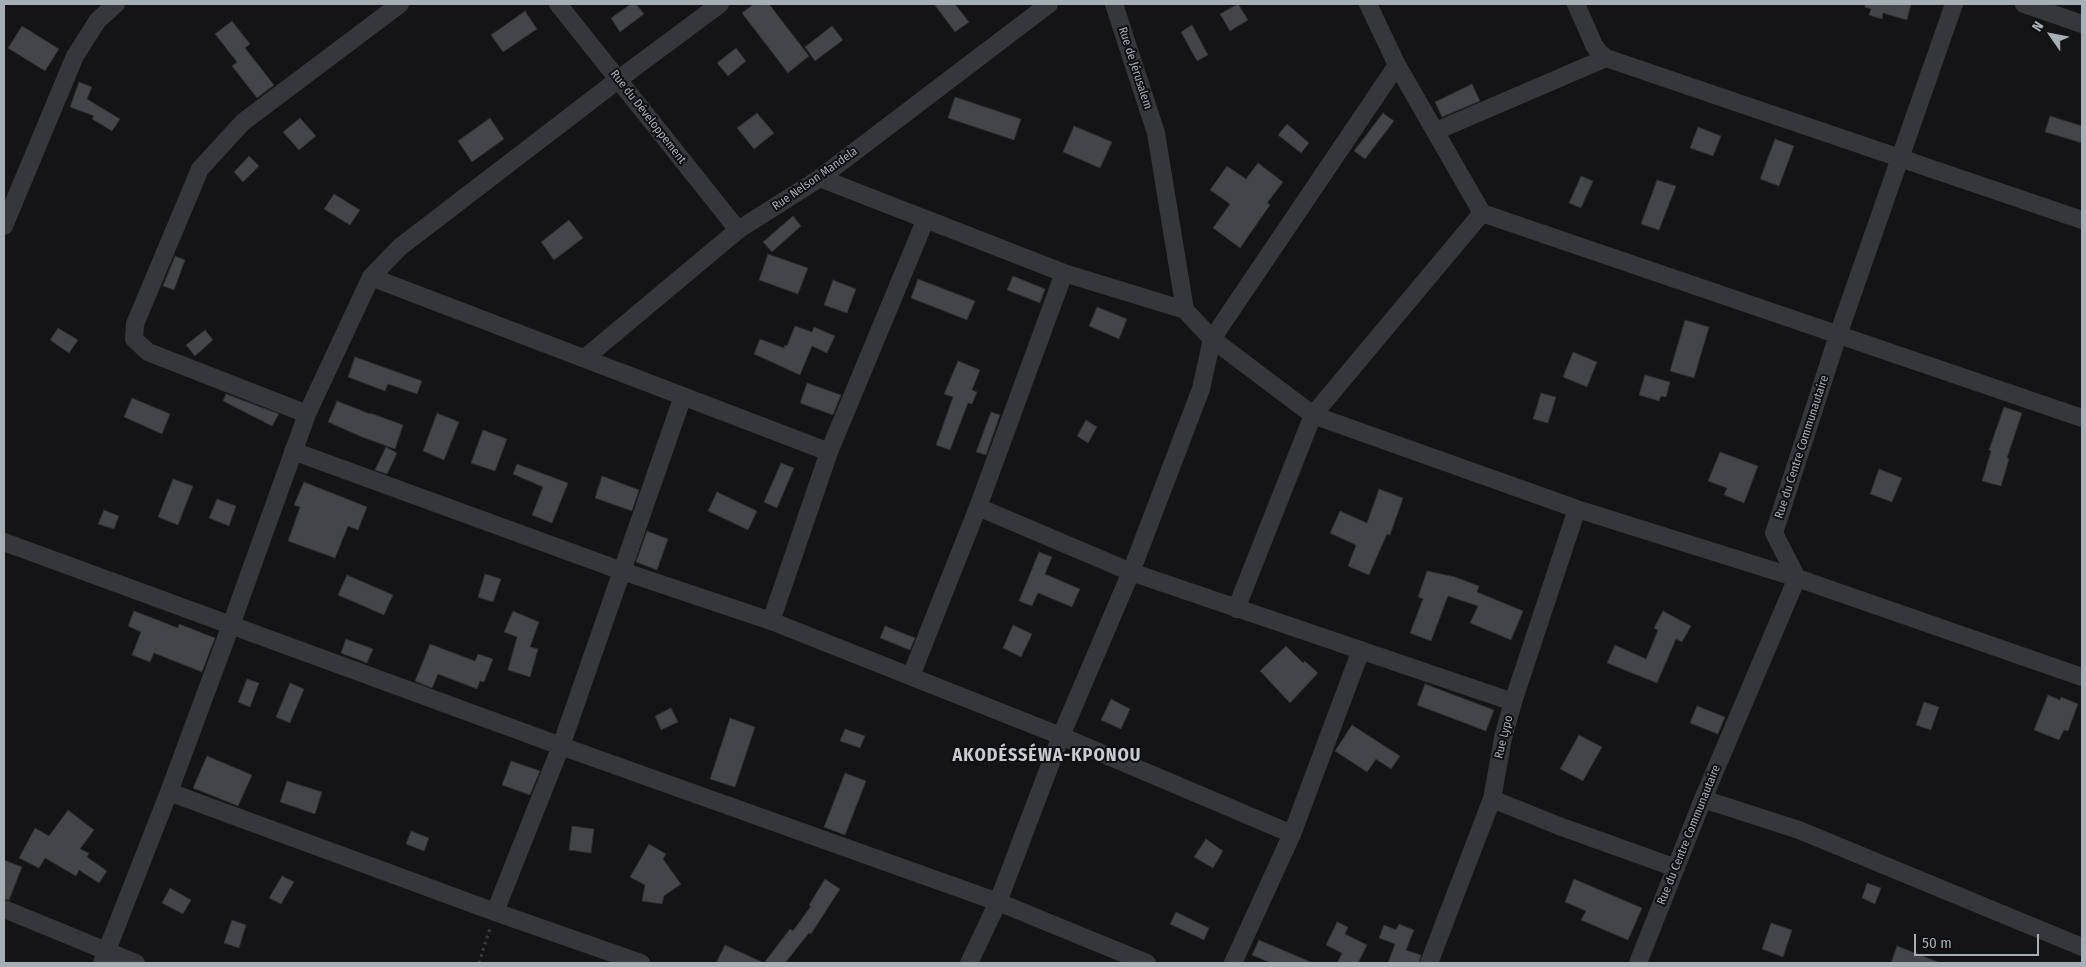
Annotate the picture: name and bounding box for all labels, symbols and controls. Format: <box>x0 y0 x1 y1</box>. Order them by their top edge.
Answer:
north arrow <box>2026 10 2076 60</box>
text: N <box>2029 18 2047 35</box>
street label: Rue de Jérusalem <box>1115 25 1155 111</box>
street label: Rue du Développement <box>607 67 689 167</box>
street label: Rue Nelson Mandela <box>770 144 860 214</box>
street label: Rue du Centre Communautaire <box>1772 374 1832 520</box>
street label: Rue Lypo <box>1492 714 1516 760</box>
district label: AKODÉSSÉWA-KPONOU <box>950 745 1144 767</box>
street label: Rue du Centre Communautaire <box>1654 763 1724 907</box>
scale bar <box>1916 924 2041 956</box>
text: 50 m <box>1922 934 1952 952</box>

